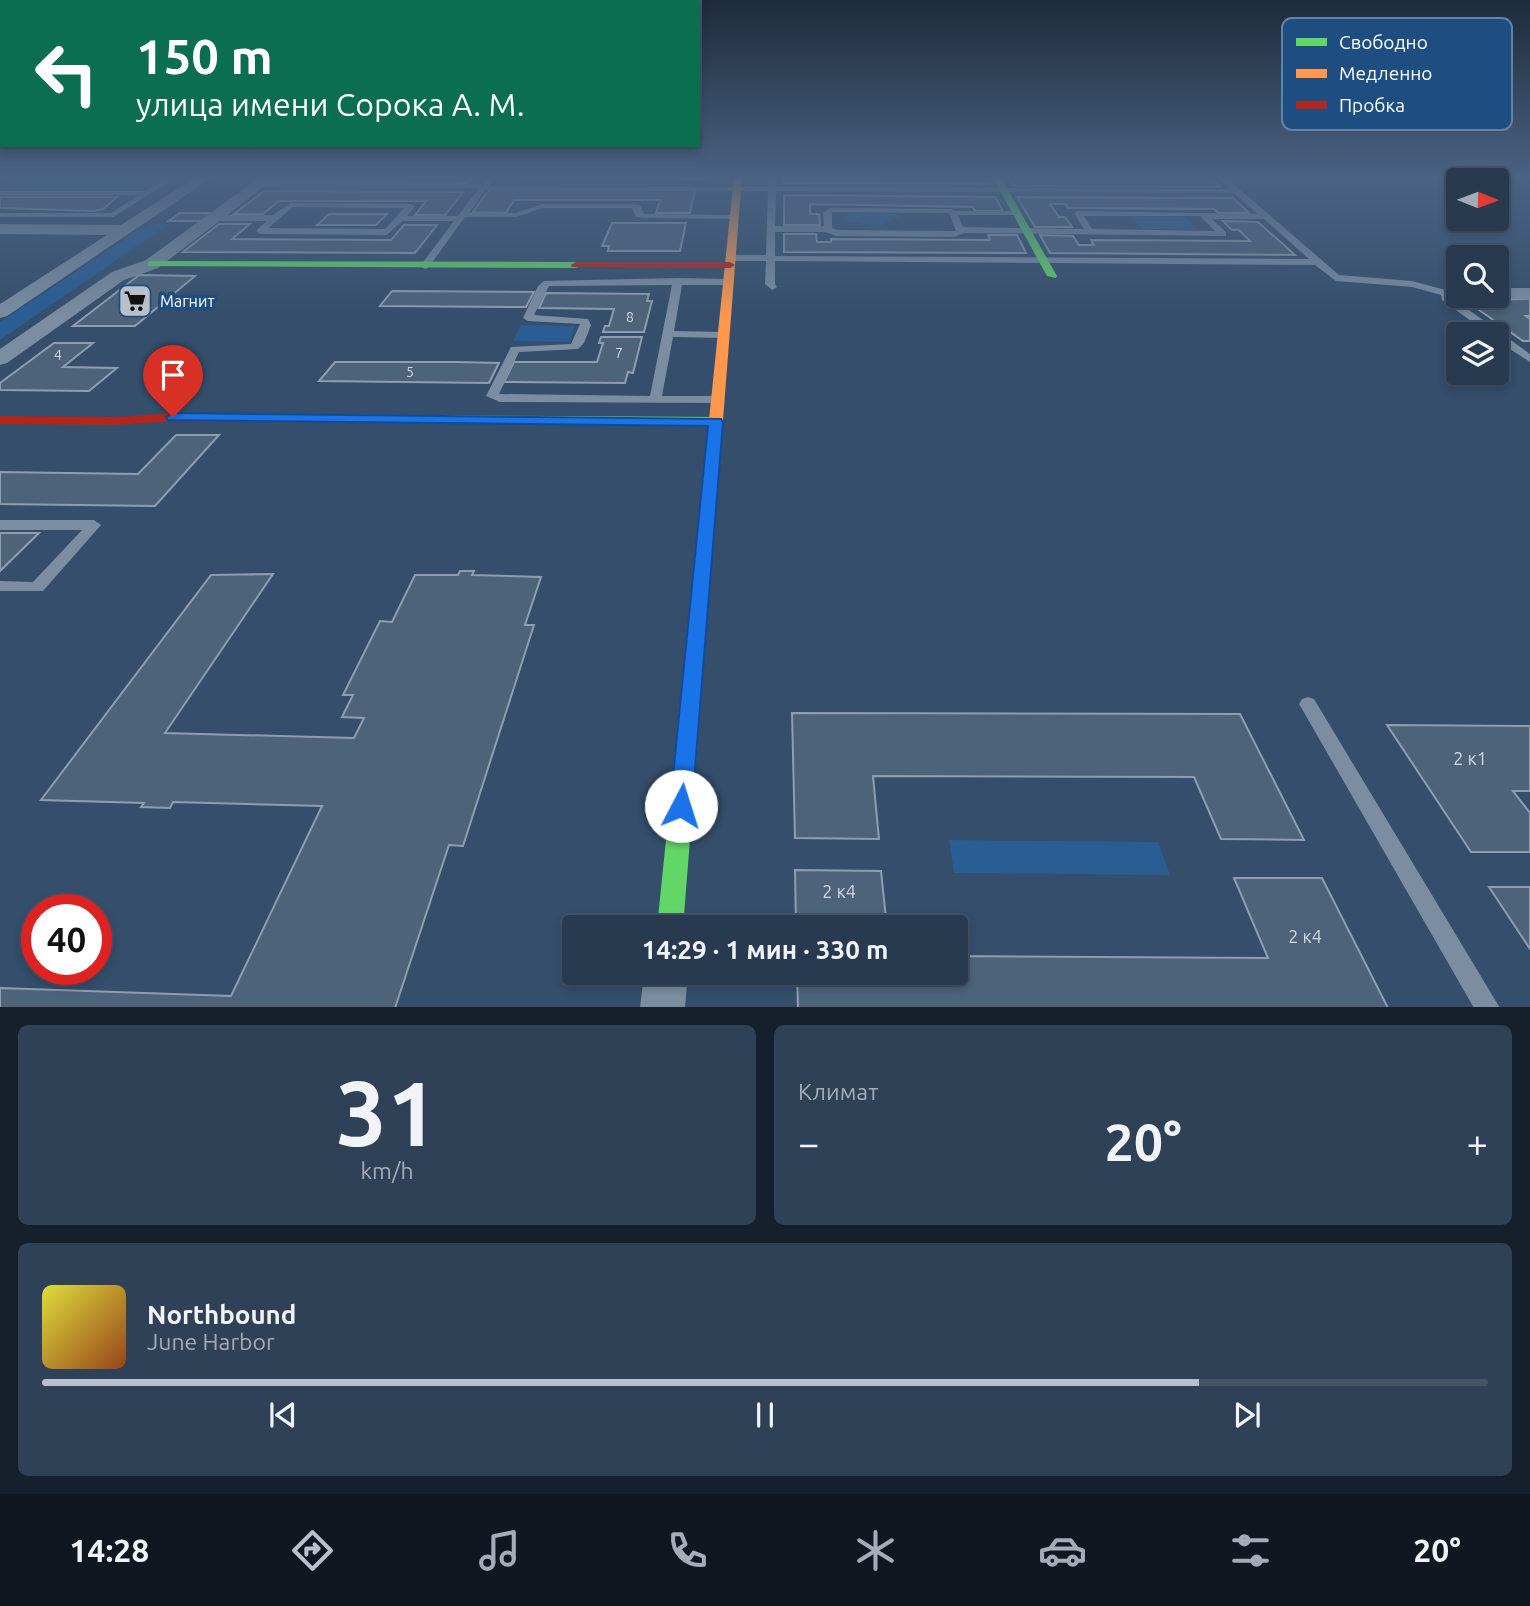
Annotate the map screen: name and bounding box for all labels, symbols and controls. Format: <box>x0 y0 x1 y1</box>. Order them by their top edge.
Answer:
legend <box>1282 18 1512 130</box>
icon: left <box>21 28 112 119</box>
text: 150 m <box>136 28 273 83</box>
text: Свободно <box>1339 31 1428 53</box>
text: Медленно <box>1339 62 1432 84</box>
text: улица имени Сорока А. М. <box>136 86 525 122</box>
text: Пробка <box>1339 94 1405 116</box>
north arrow <box>1446 168 1508 231</box>
map controls <box>1446 168 1509 385</box>
button: search <box>1446 245 1509 308</box>
supermarket icon: Магнит <box>116 282 154 320</box>
place label: Магнит <box>160 292 215 310</box>
house number: 8 <box>626 309 634 325</box>
button: layers <box>1446 322 1509 385</box>
pin <box>143 345 203 417</box>
house number: 7 <box>615 345 623 361</box>
house number: 4 <box>54 347 62 363</box>
icon: arrive <box>154 356 192 394</box>
house number: 5 <box>406 364 414 380</box>
house number: 2 к1 <box>1453 748 1487 768</box>
position arrow <box>644 769 718 843</box>
house number: 2 к4 <box>822 881 856 901</box>
speed limit sign: 40 <box>21 894 112 985</box>
house number: 2 к4 <box>1288 926 1322 946</box>
text: 14:29 · 1 мин · 330 m <box>642 935 888 964</box>
text: 31 <box>336 1061 438 1163</box>
text: Климат <box>798 1079 878 1104</box>
text: 20° <box>1104 1113 1182 1171</box>
text: − <box>798 1122 819 1164</box>
text: + <box>1467 1122 1488 1164</box>
text: km/h <box>360 1158 414 1183</box>
text: Northbound <box>147 1300 296 1329</box>
text: June Harbor <box>147 1329 275 1354</box>
icon: previous <box>264 1396 302 1434</box>
icon: pause <box>746 1396 784 1434</box>
icon: next <box>1228 1396 1266 1434</box>
icon: directions <box>288 1526 337 1575</box>
icon: music <box>475 1526 524 1575</box>
icon: phone <box>663 1526 712 1575</box>
icon: climate <box>851 1526 900 1575</box>
icon: car <box>1038 1526 1087 1575</box>
icon: filters <box>1226 1526 1275 1575</box>
text: 14:28 <box>69 1532 149 1568</box>
text: 20° <box>1413 1532 1461 1568</box>

